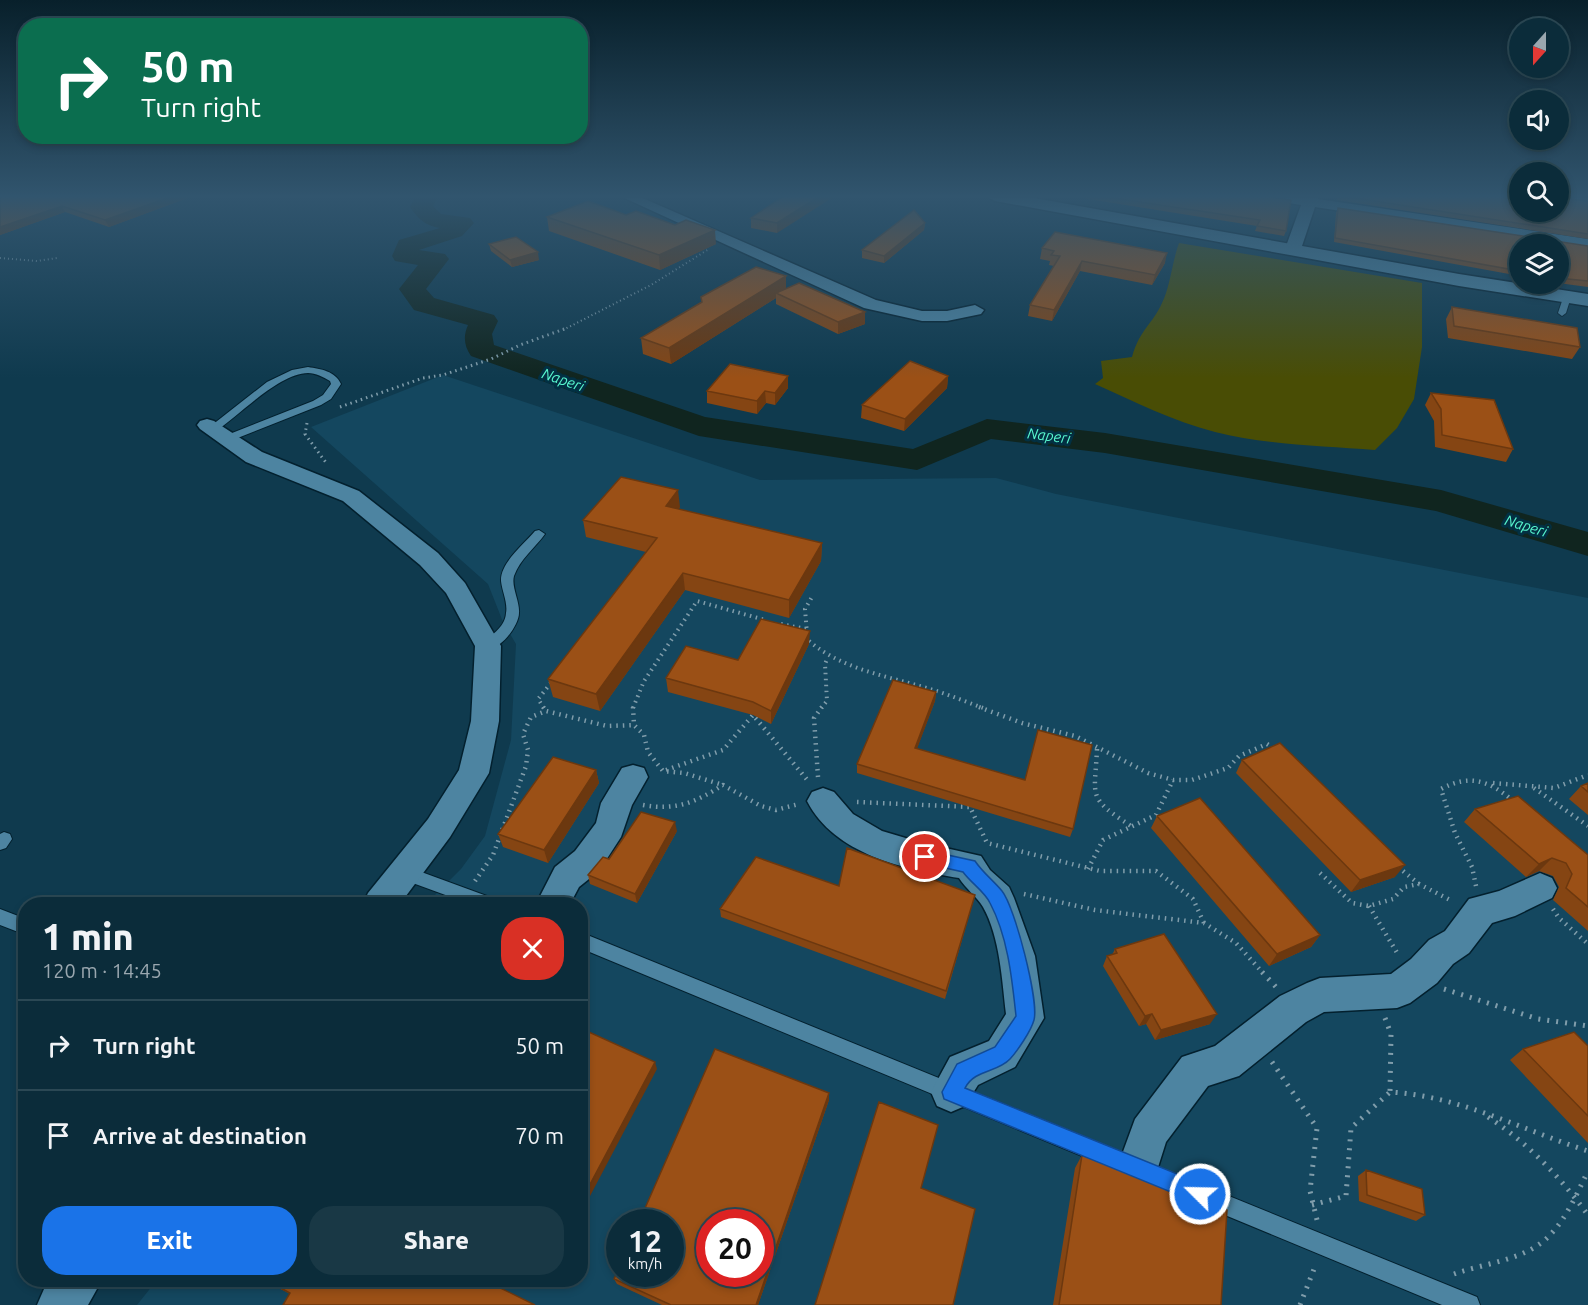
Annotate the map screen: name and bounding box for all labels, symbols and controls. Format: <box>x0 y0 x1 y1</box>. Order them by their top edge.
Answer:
north arrow <box>1509 18 1569 78</box>
map controls <box>1509 18 1569 294</box>
icon: right <box>42 42 120 120</box>
text: 50 m <box>141 43 235 90</box>
button: sound <box>1509 90 1569 150</box>
text: Turn right <box>141 92 261 122</box>
button: search <box>1509 162 1569 222</box>
button: layers <box>1509 234 1569 294</box>
water label: Naperi <box>540 364 588 395</box>
water label: Naperi <box>1026 424 1073 447</box>
water label: Naperi <box>1503 511 1551 540</box>
pin <box>899 831 950 882</box>
icon: arrive <box>908 840 941 873</box>
text: 1 min <box>42 916 134 957</box>
button: close <box>501 917 564 980</box>
text: 120 m · 14:45 <box>42 959 162 982</box>
icon: right <box>42 1029 75 1062</box>
text: Turn right <box>93 1033 195 1058</box>
text: 50 m <box>515 1033 564 1058</box>
icon: arrive <box>42 1119 75 1152</box>
text: Arrive at destination <box>93 1123 307 1148</box>
text: 70 m <box>515 1123 564 1148</box>
position arrow <box>1168 1162 1232 1226</box>
button: Exit <box>42 1206 297 1275</box>
button: Share <box>309 1206 564 1275</box>
speed limit sign: 20 <box>696 1209 774 1287</box>
text: 12 <box>628 1224 662 1258</box>
text: km/h <box>628 1255 662 1272</box>

